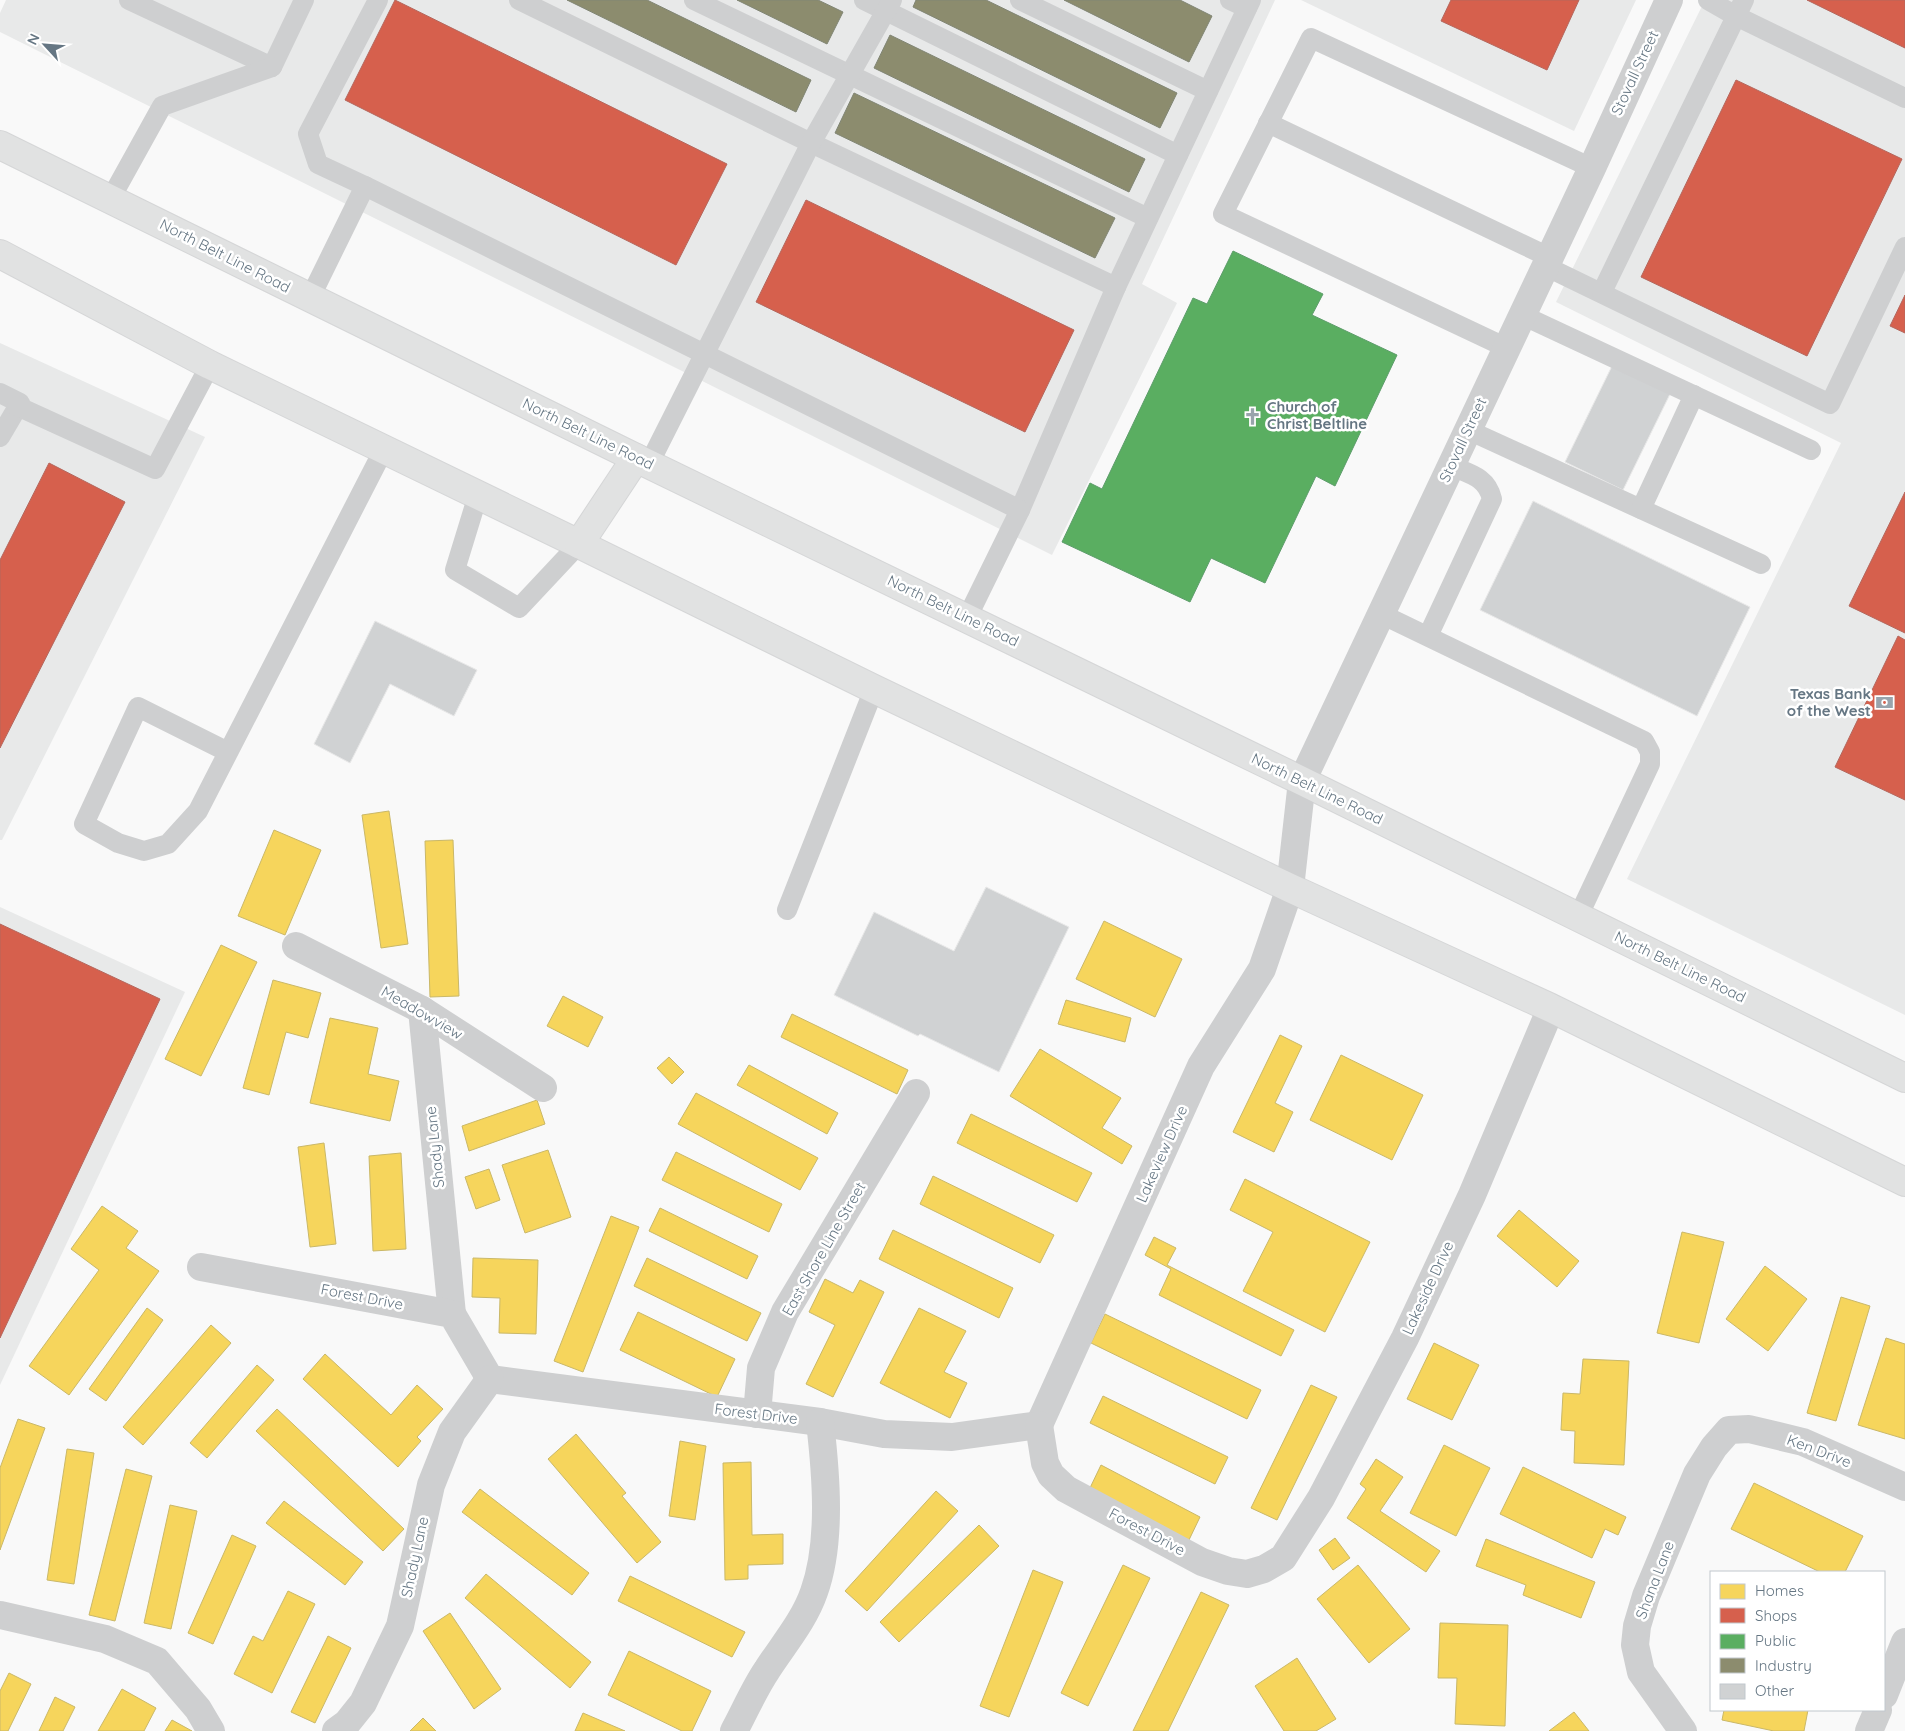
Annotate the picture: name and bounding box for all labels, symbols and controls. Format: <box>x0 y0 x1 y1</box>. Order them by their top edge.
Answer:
north arrow <box>20 20 70 70</box>
street label: Stovall Street <box>1607 27 1662 118</box>
text: N <box>23 31 44 48</box>
street label: North Belt Line Road <box>157 214 294 297</box>
street label: North Belt Line Road <box>519 393 657 474</box>
street label: Stovall Street <box>1435 394 1490 485</box>
place label: Church of Christ Beltline <box>1267 397 1367 433</box>
church icon: Church of Christ Beltline <box>1243 406 1263 426</box>
street label: North Belt Line Road <box>884 570 1022 651</box>
place label: Texas Bank of the West <box>1787 684 1871 720</box>
bank icon: Texas Bank of the West <box>1875 693 1895 713</box>
street label: North Belt Line Road <box>1248 748 1386 829</box>
street label: North Belt Line Road <box>1611 926 1749 1007</box>
street label: Meadowview <box>378 982 466 1044</box>
street label: Lakeview Drive <box>1132 1102 1191 1205</box>
street label: Shady Lane <box>421 1105 448 1189</box>
street label: East Shore Line Street <box>778 1178 870 1319</box>
street label: Lakeside Drive <box>1398 1238 1458 1338</box>
street label: Forest Drive <box>319 1279 405 1314</box>
street label: Forest Drive <box>713 1399 799 1428</box>
street label: Ken Drive <box>1784 1430 1854 1471</box>
street label: Forest Drive <box>1106 1504 1189 1560</box>
street label: Shady Lane <box>397 1515 432 1599</box>
street label: Shana Lane <box>1631 1538 1678 1622</box>
legend <box>1710 1571 1885 1711</box>
text: Homes <box>1755 1581 1804 1600</box>
text: Shops <box>1755 1606 1797 1625</box>
text: Public <box>1755 1631 1796 1650</box>
text: Industry <box>1755 1656 1812 1675</box>
text: Other <box>1755 1681 1795 1700</box>

